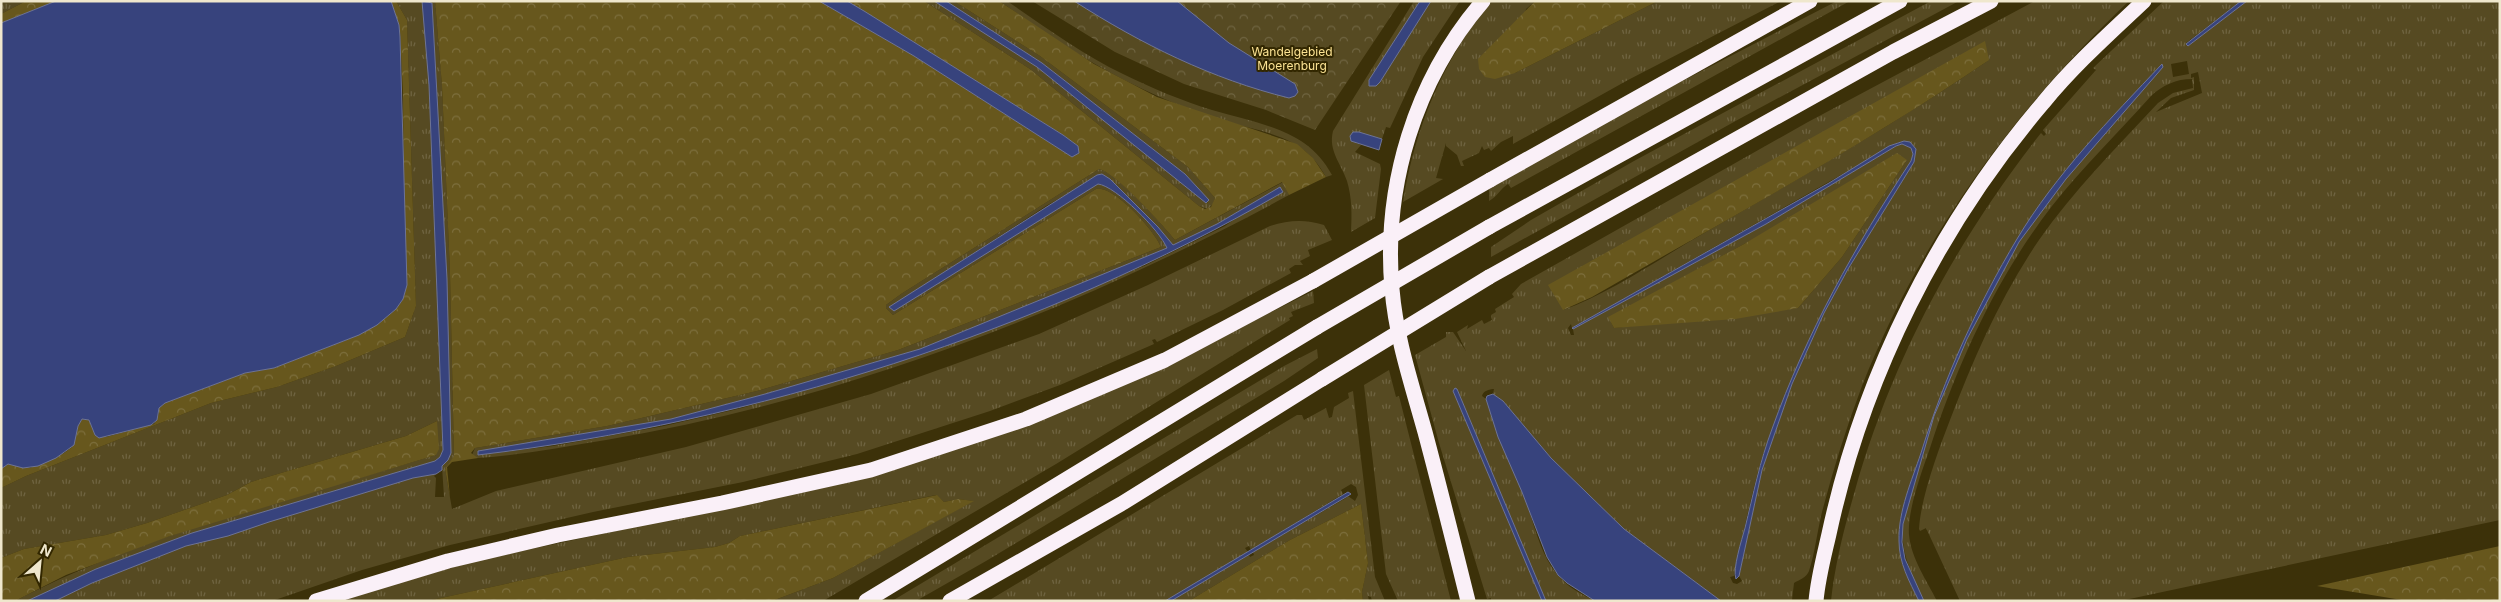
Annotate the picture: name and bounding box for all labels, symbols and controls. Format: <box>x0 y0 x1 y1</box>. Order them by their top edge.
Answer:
park label: Wandelgebied Moerenburg <box>1251 44 1333 73</box>
north arrow <box>15 537 65 587</box>
text: N <box>38 540 55 560</box>

